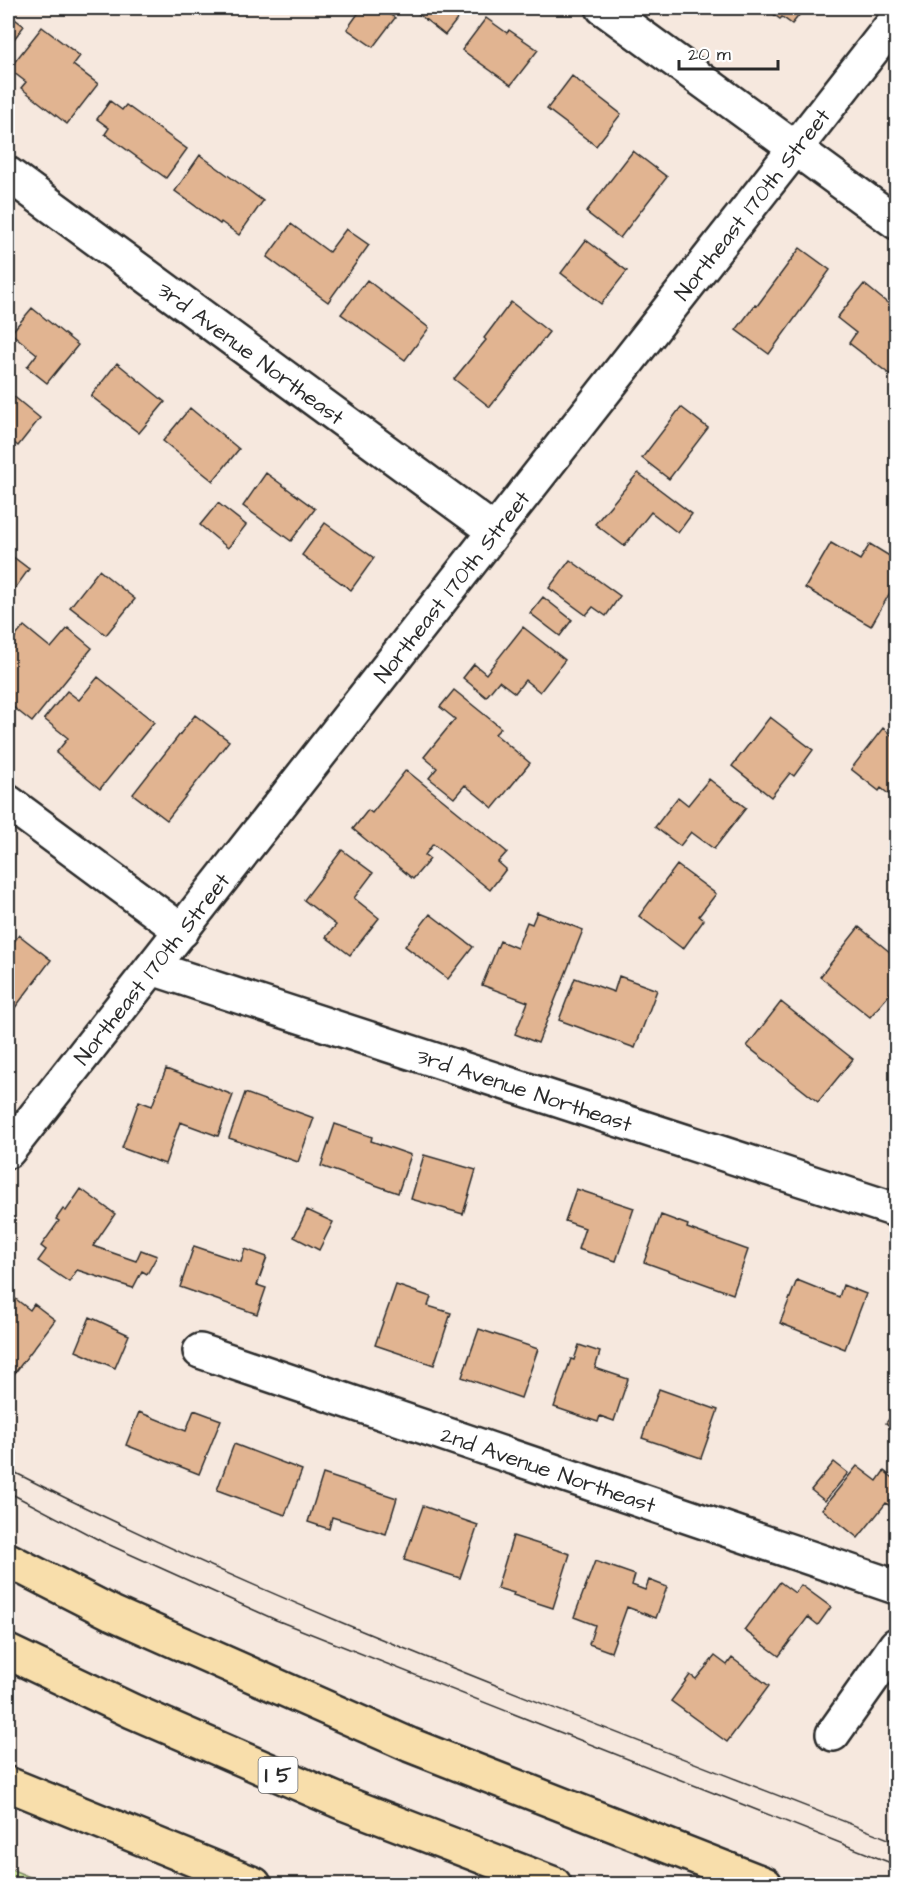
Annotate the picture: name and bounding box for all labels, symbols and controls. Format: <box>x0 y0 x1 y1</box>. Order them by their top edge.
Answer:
scale bar <box>679 33 778 71</box>
text: 20 m <box>688 42 731 67</box>
street label: Northeast 170th Street <box>667 102 838 308</box>
street label: 3rd Avenue Northeast <box>151 275 350 433</box>
street label: Northeast 170th Street <box>367 484 538 690</box>
street label: Northeast 170th Street <box>67 867 238 1072</box>
street label: 3rd Avenue Northeast <box>413 1041 636 1140</box>
street label: 2nd Avenue Northeast <box>436 1420 660 1521</box>
road number: I 5 <box>258 1757 298 1793</box>

